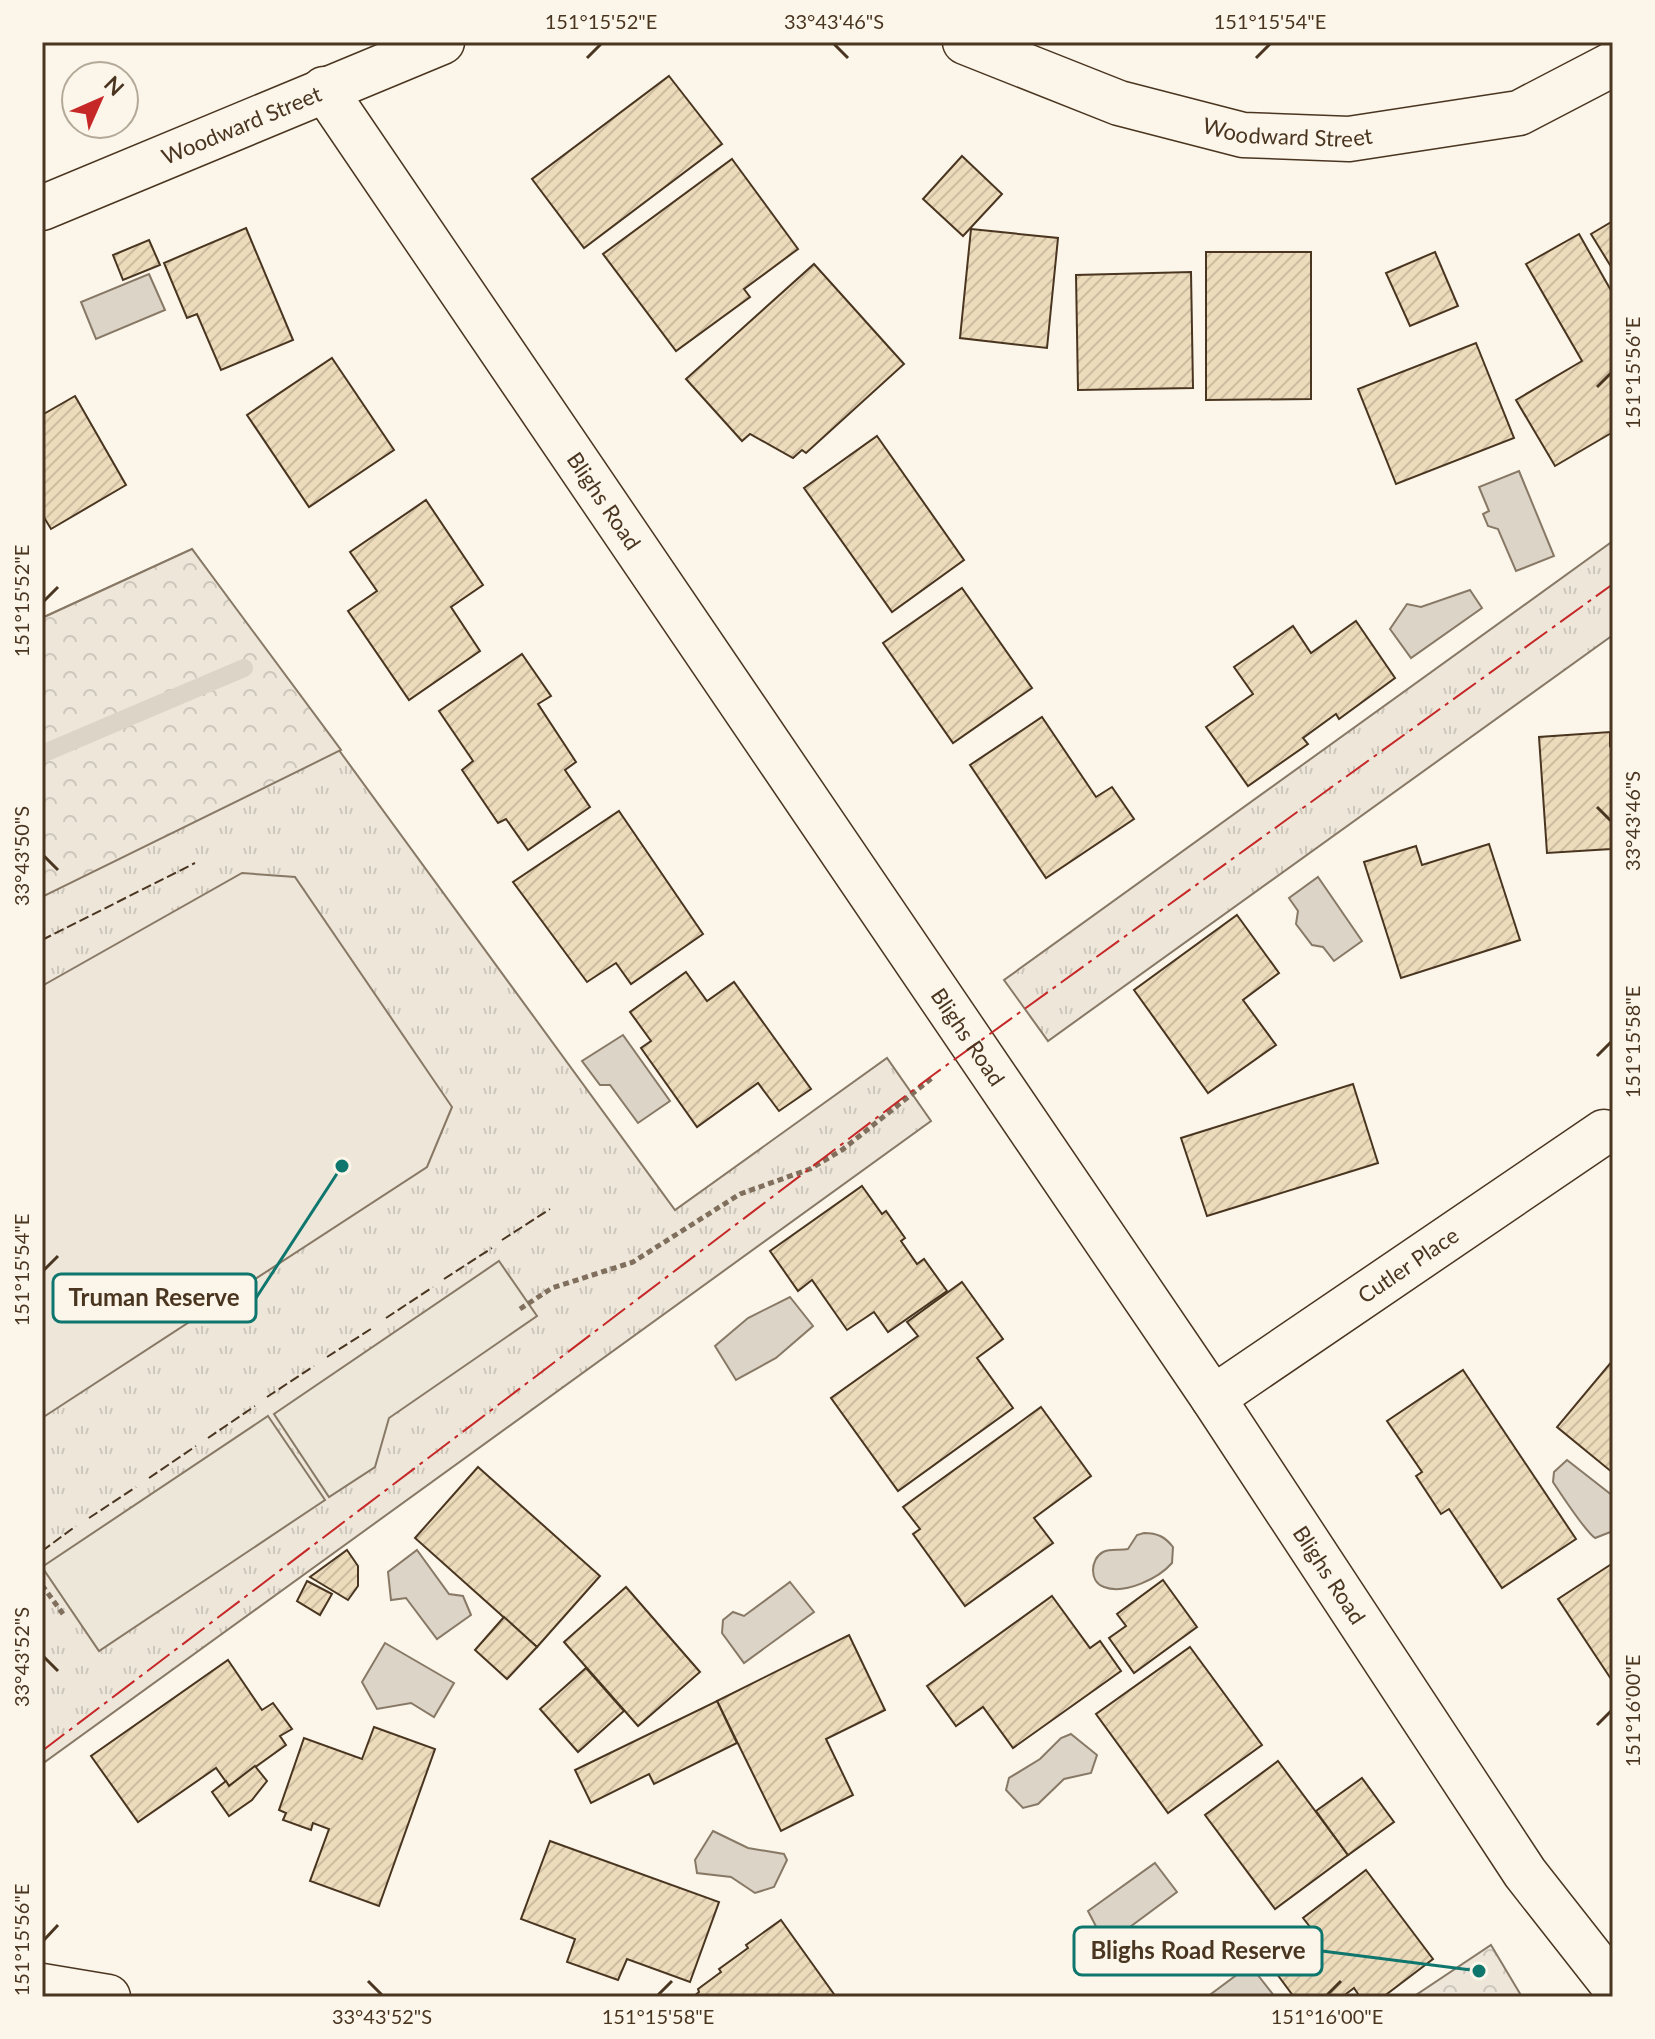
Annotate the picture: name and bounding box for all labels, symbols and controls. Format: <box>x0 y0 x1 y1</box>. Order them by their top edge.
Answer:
text: 151°15'52"E <box>545 9 657 33</box>
text: 33°43'46"S <box>784 9 884 33</box>
text: 151°15'54"E <box>1214 9 1326 33</box>
north arrow <box>60 60 140 140</box>
text: N <box>99 70 130 101</box>
street label: Woodward Street <box>157 80 325 170</box>
street label: Woodward Street <box>1200 111 1374 152</box>
text: 151°15'56"E <box>1620 317 1644 429</box>
street label: Blighs Road <box>562 447 647 555</box>
text: 151°15'52"E <box>9 545 33 657</box>
text: 33°43'46"S <box>1620 771 1644 871</box>
text: 33°43'50"S <box>9 806 33 906</box>
street label: Blighs Road <box>926 983 1011 1091</box>
text: 151°15'58"E <box>1620 986 1644 1098</box>
text: 151°15'54"E <box>9 1214 33 1326</box>
street label: Cutler Place <box>1352 1221 1463 1309</box>
callout: Truman Reserve <box>53 1274 256 1322</box>
text: Truman Reserve <box>69 1282 240 1311</box>
street label: Blighs Road <box>1288 1520 1372 1629</box>
text: 33°43'52"S <box>9 1607 33 1707</box>
text: 151°16'00"E <box>1620 1655 1644 1767</box>
text: 151°15'56"E <box>9 1884 33 1996</box>
callout: Blighs Road Reserve <box>1074 1927 1322 1975</box>
text: Blighs Road Reserve <box>1090 1935 1306 1964</box>
text: 33°43'52"S <box>332 2004 432 2028</box>
text: 151°15'58"E <box>602 2004 714 2028</box>
text: 151°16'00"E <box>1271 2004 1383 2028</box>

